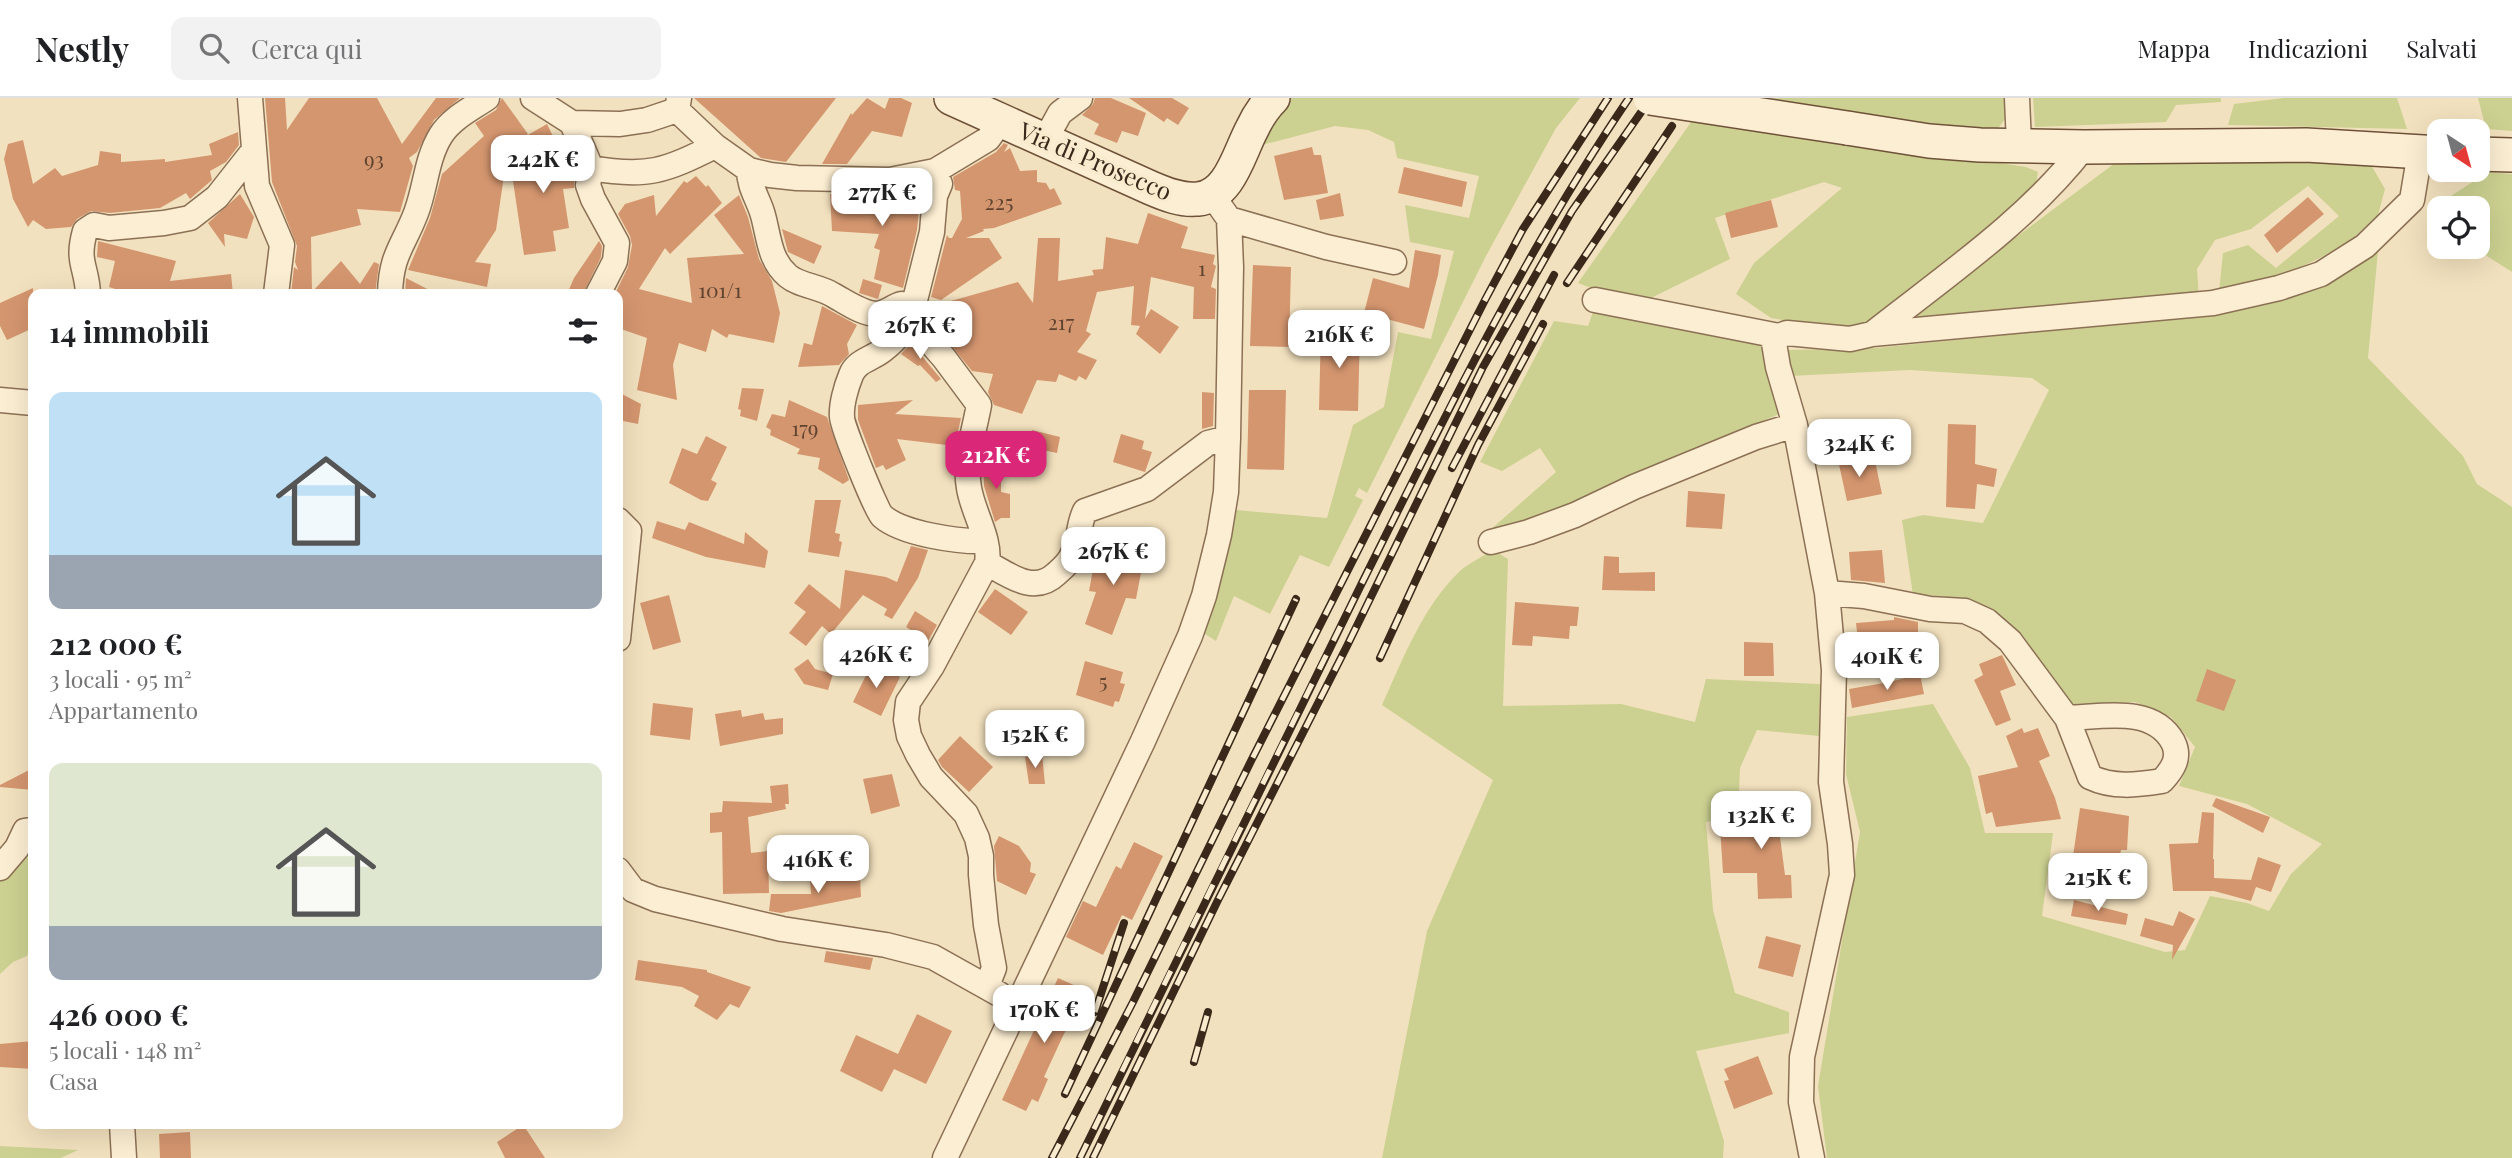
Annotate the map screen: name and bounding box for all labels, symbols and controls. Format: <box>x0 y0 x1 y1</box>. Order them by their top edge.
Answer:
search box <box>171 17 661 80</box>
text: Nestly <box>35 26 129 70</box>
icon: search <box>195 29 233 67</box>
text: Cerca qui <box>251 31 362 66</box>
text: Mappa <box>2138 32 2210 64</box>
text: Indicazioni <box>2248 32 2368 64</box>
text: Salvati <box>2406 32 2477 64</box>
street label: Via di Prosecco <box>1014 113 1177 207</box>
north arrow <box>2427 119 2490 182</box>
map controls <box>2427 119 2490 259</box>
pin: 242K € <box>486 136 600 195</box>
text: 242K € <box>507 142 579 173</box>
house number: 93 <box>364 144 384 172</box>
pin: 277K € <box>825 169 939 228</box>
text: 277K € <box>847 175 917 206</box>
house number: 225 <box>985 187 1013 215</box>
button: locate <box>2427 196 2490 259</box>
house number: 1 <box>1198 253 1206 281</box>
house number: 101/1 <box>698 275 742 303</box>
pin: 267K € <box>863 302 977 361</box>
house number: 217 <box>1048 307 1075 335</box>
text: 267K € <box>884 308 956 339</box>
pin: 216K € <box>1282 310 1396 370</box>
text: 14 immobili <box>49 311 210 351</box>
icon: filters <box>564 312 602 350</box>
text: 216K € <box>1304 317 1374 348</box>
house number: 179 <box>792 413 819 441</box>
pin: 324K € <box>1802 420 1916 479</box>
text: 324K € <box>1823 426 1895 457</box>
pin: 212K € <box>939 432 1053 491</box>
icon: home <box>263 438 389 564</box>
text: 212K € <box>961 438 1031 469</box>
pin: 267K € <box>1056 528 1170 587</box>
text: 267K € <box>1077 534 1149 565</box>
text: 212 000 € <box>49 623 183 663</box>
pin: 426K € <box>819 630 933 690</box>
pin: 401K € <box>1830 632 1944 692</box>
text: 426K € <box>839 637 913 668</box>
text: 401K € <box>1851 639 1923 670</box>
text: 3 locali · 95 m² <box>49 663 192 694</box>
house number: 5 <box>1099 666 1107 694</box>
text: Appartamento <box>49 694 198 725</box>
pin: 152K € <box>978 710 1092 770</box>
text: 152K € <box>1001 717 1069 748</box>
pin: 132K € <box>1704 792 1818 851</box>
text: 132K € <box>1727 798 1795 829</box>
icon: home <box>263 809 389 935</box>
pin: 416K € <box>761 836 875 895</box>
text: 416K € <box>783 842 853 873</box>
pin: 215K € <box>2041 854 2155 913</box>
text: 215K € <box>2064 860 2132 891</box>
pin: 170K € <box>987 986 1101 1045</box>
text: 170K € <box>1009 992 1079 1023</box>
text: 426 000 € <box>49 994 189 1034</box>
text: 5 locali · 148 m² <box>49 1034 201 1065</box>
text: Casa <box>49 1065 98 1096</box>

